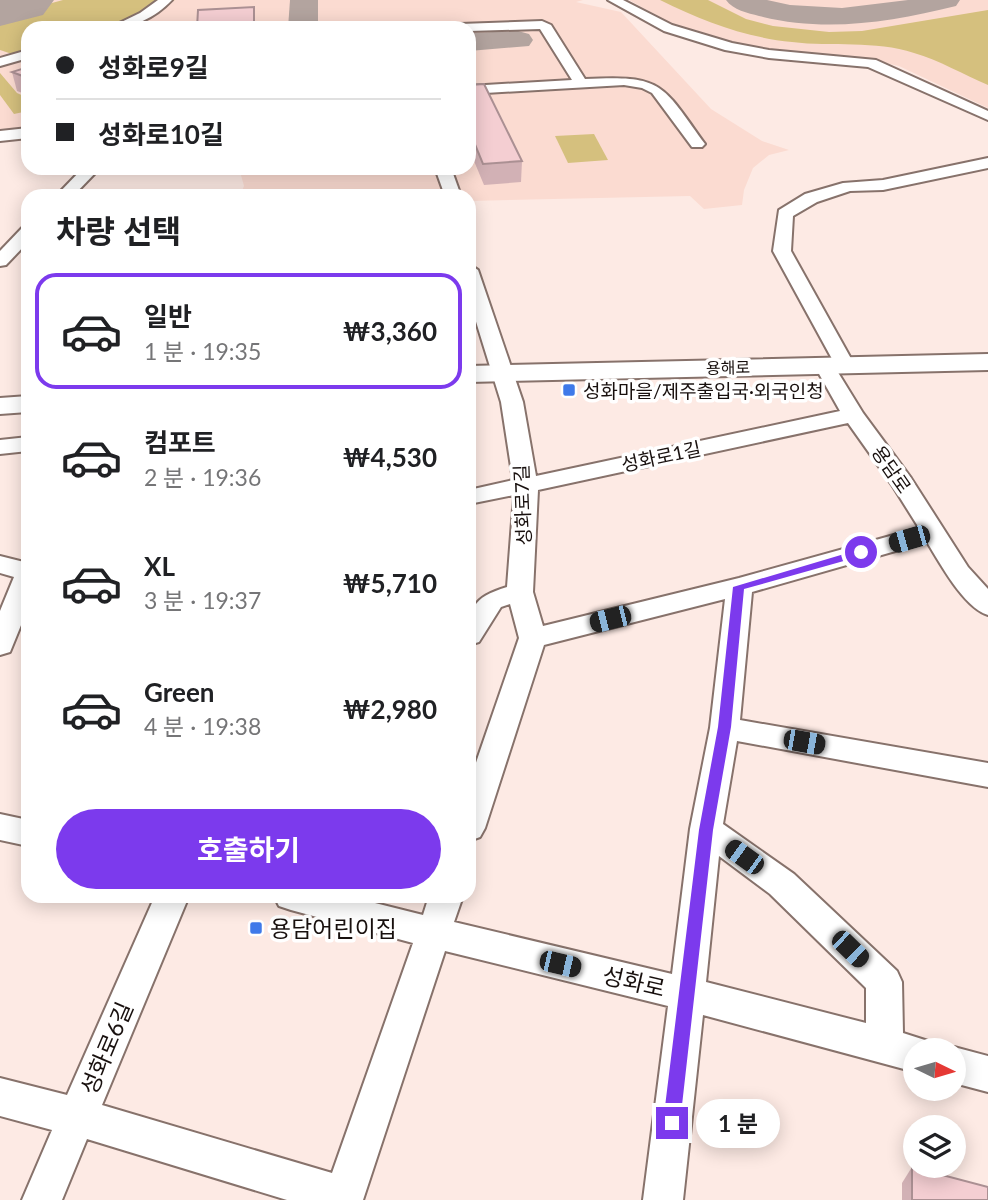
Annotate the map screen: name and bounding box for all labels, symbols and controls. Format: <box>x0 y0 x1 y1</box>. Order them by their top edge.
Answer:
text: 성화로9길 <box>98 51 209 83</box>
text: 성화로10길 <box>98 118 224 150</box>
text: 차량 선택 <box>56 211 182 250</box>
icon: car <box>60 300 123 363</box>
text: 일반 <box>144 300 192 332</box>
text: ₩3,360 <box>343 315 437 347</box>
text: 1 분 · 19:35 <box>144 337 261 365</box>
street label: 용해로 <box>706 357 751 377</box>
place label: 성화마을/제주출입국·외국인청 <box>583 379 824 402</box>
marker: 성화마을/제주출입국·외국인청 <box>561 382 577 398</box>
icon: car <box>60 426 123 489</box>
text: 컴포트 <box>144 426 216 458</box>
street label: 성화로1길 <box>619 436 703 476</box>
text: ₩4,530 <box>343 441 437 473</box>
street label: 용담로 <box>868 441 916 497</box>
text: 2 분 · 19:36 <box>144 463 261 491</box>
street label: 성화로7길 <box>509 464 535 546</box>
car <box>886 523 933 555</box>
route start <box>845 536 877 568</box>
text: XL <box>144 550 175 582</box>
icon: car <box>60 552 123 615</box>
text: ₩5,710 <box>343 567 437 599</box>
text: 3 분 · 19:37 <box>144 586 261 614</box>
car <box>588 604 633 634</box>
text: Green <box>144 676 214 708</box>
icon: car <box>60 678 123 741</box>
text: ₩2,980 <box>343 693 437 725</box>
text: 4 분 · 19:38 <box>144 712 261 740</box>
car <box>782 728 827 756</box>
button: 호출하기 <box>56 809 441 889</box>
car <box>721 836 768 878</box>
place label: 용담어린이집 <box>270 914 397 942</box>
marker: 용담어린이집 <box>248 920 264 936</box>
car <box>828 927 873 971</box>
car <box>538 949 583 979</box>
street label: 성화로 <box>600 960 668 1002</box>
street label: 성화로6길 <box>74 997 138 1099</box>
north arrow <box>903 1038 966 1101</box>
map controls <box>903 1038 966 1178</box>
callout: 1 분 <box>696 1098 780 1148</box>
route end <box>656 1107 688 1139</box>
text: 1 분 <box>718 1109 758 1137</box>
button: layers <box>903 1115 966 1178</box>

